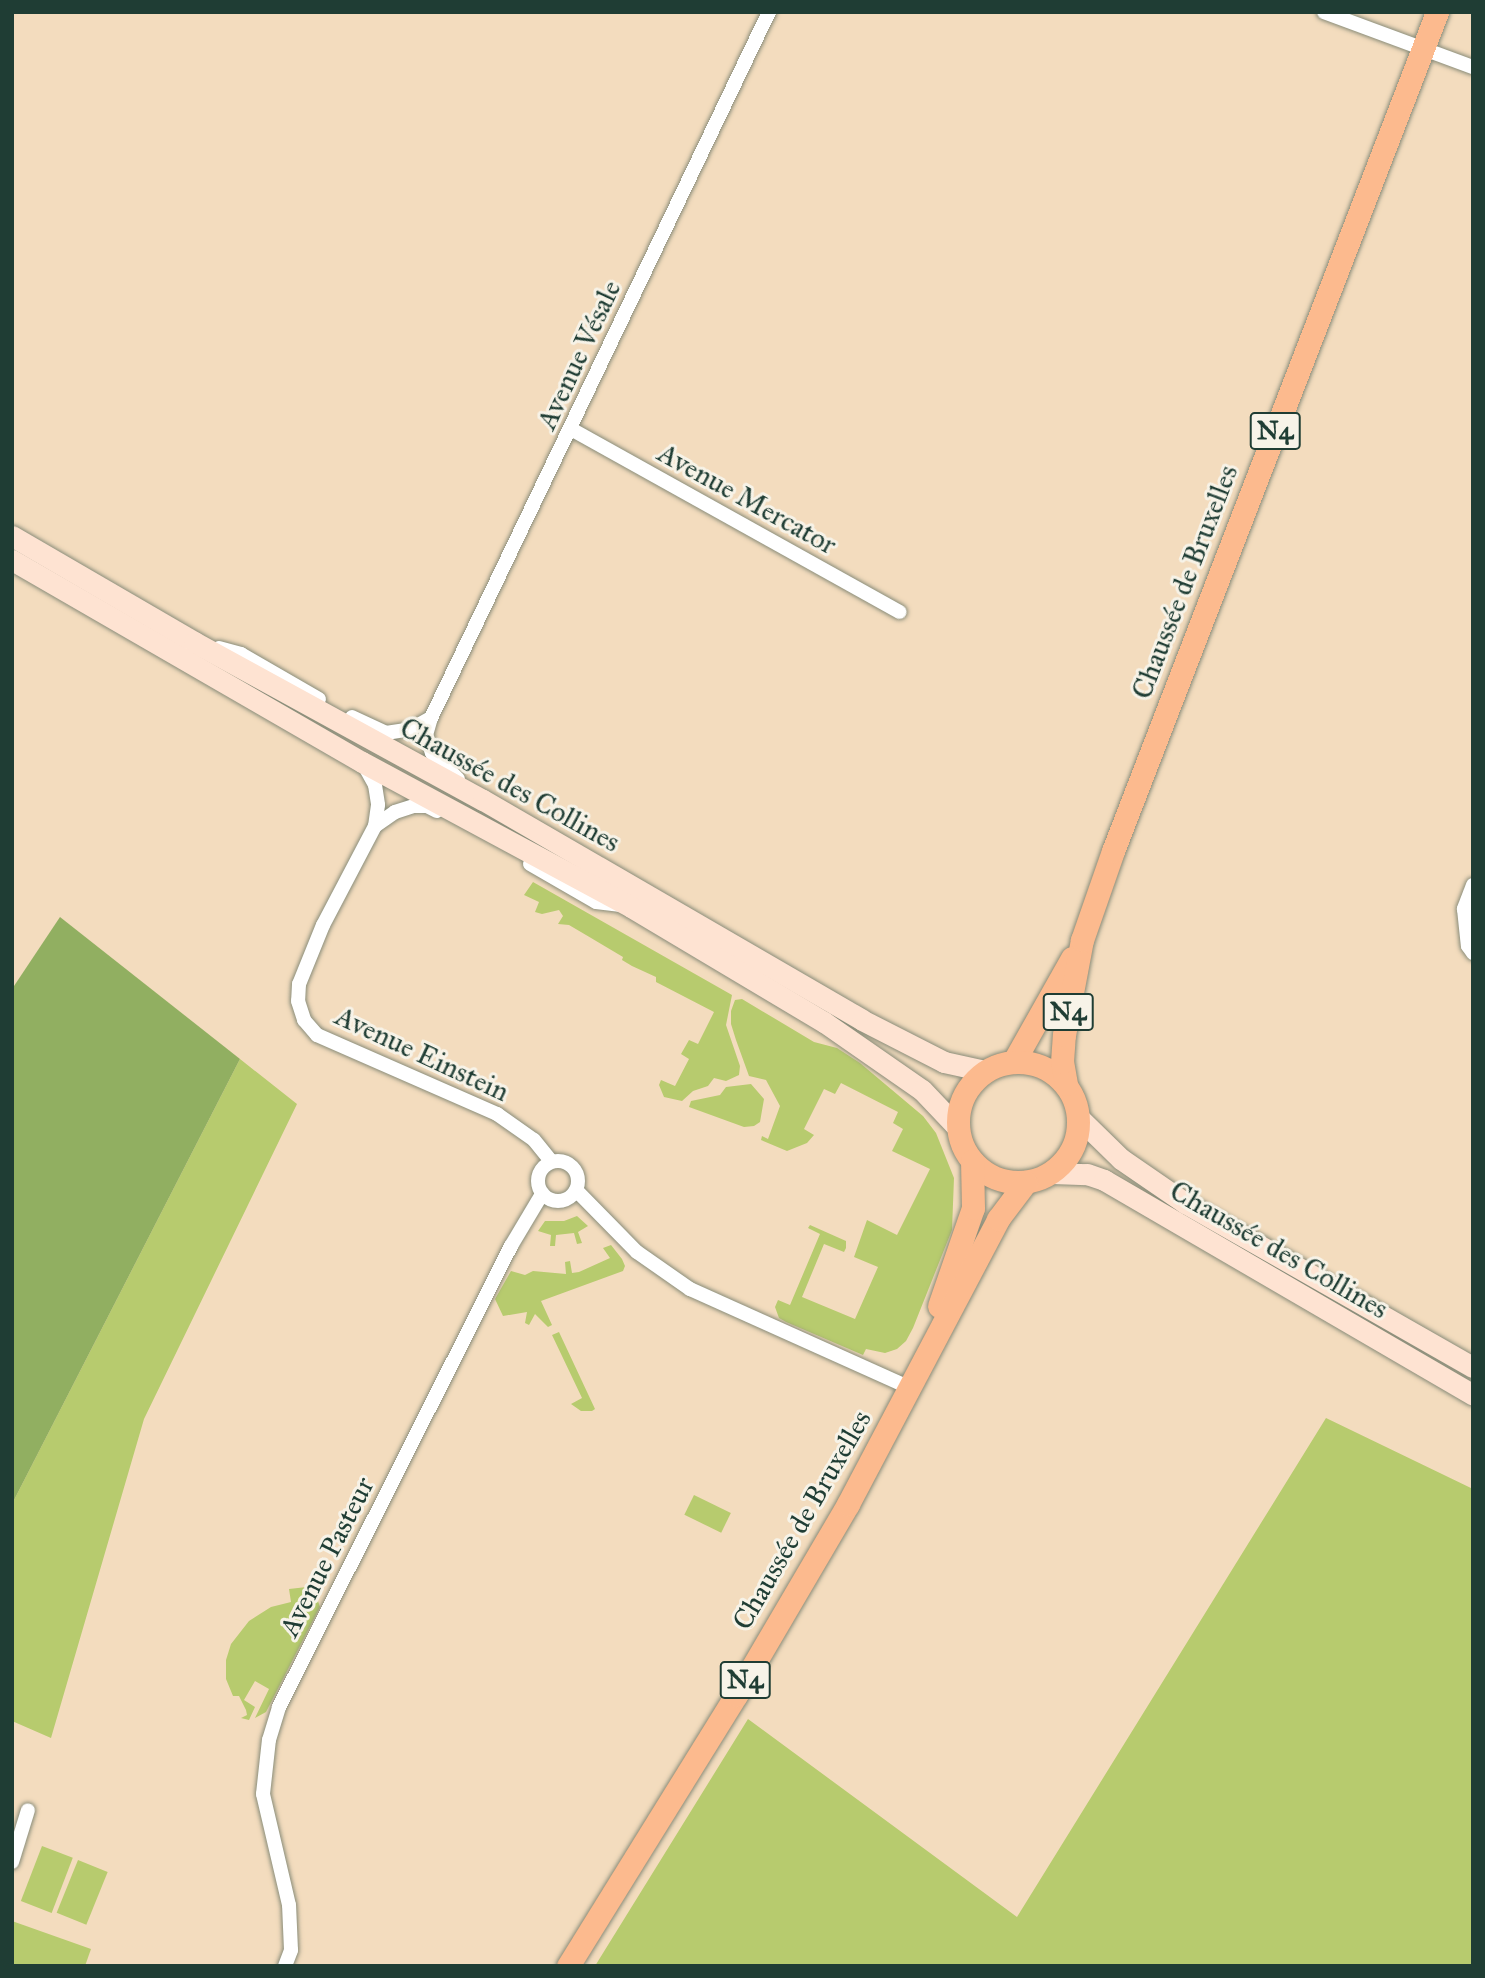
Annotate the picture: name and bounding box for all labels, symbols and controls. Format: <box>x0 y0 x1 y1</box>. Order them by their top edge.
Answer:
street label: Avenue Vésale <box>530 275 628 435</box>
road number: N4 <box>1249 408 1301 453</box>
street label: Avenue Mercator <box>652 436 842 562</box>
street label: Chaussée de Bruxelles <box>1125 460 1245 704</box>
street label: Chaussée des Collines <box>394 711 626 859</box>
road number: N4 <box>1042 990 1094 1035</box>
street label: Avenue Einstein <box>330 999 514 1109</box>
street label: Chaussée des Collines <box>1164 1174 1394 1326</box>
street label: Chaussée de Bruxelles <box>726 1404 878 1636</box>
street label: Avenue Pasteur <box>272 1472 382 1642</box>
road number: N4 <box>719 1658 771 1702</box>

